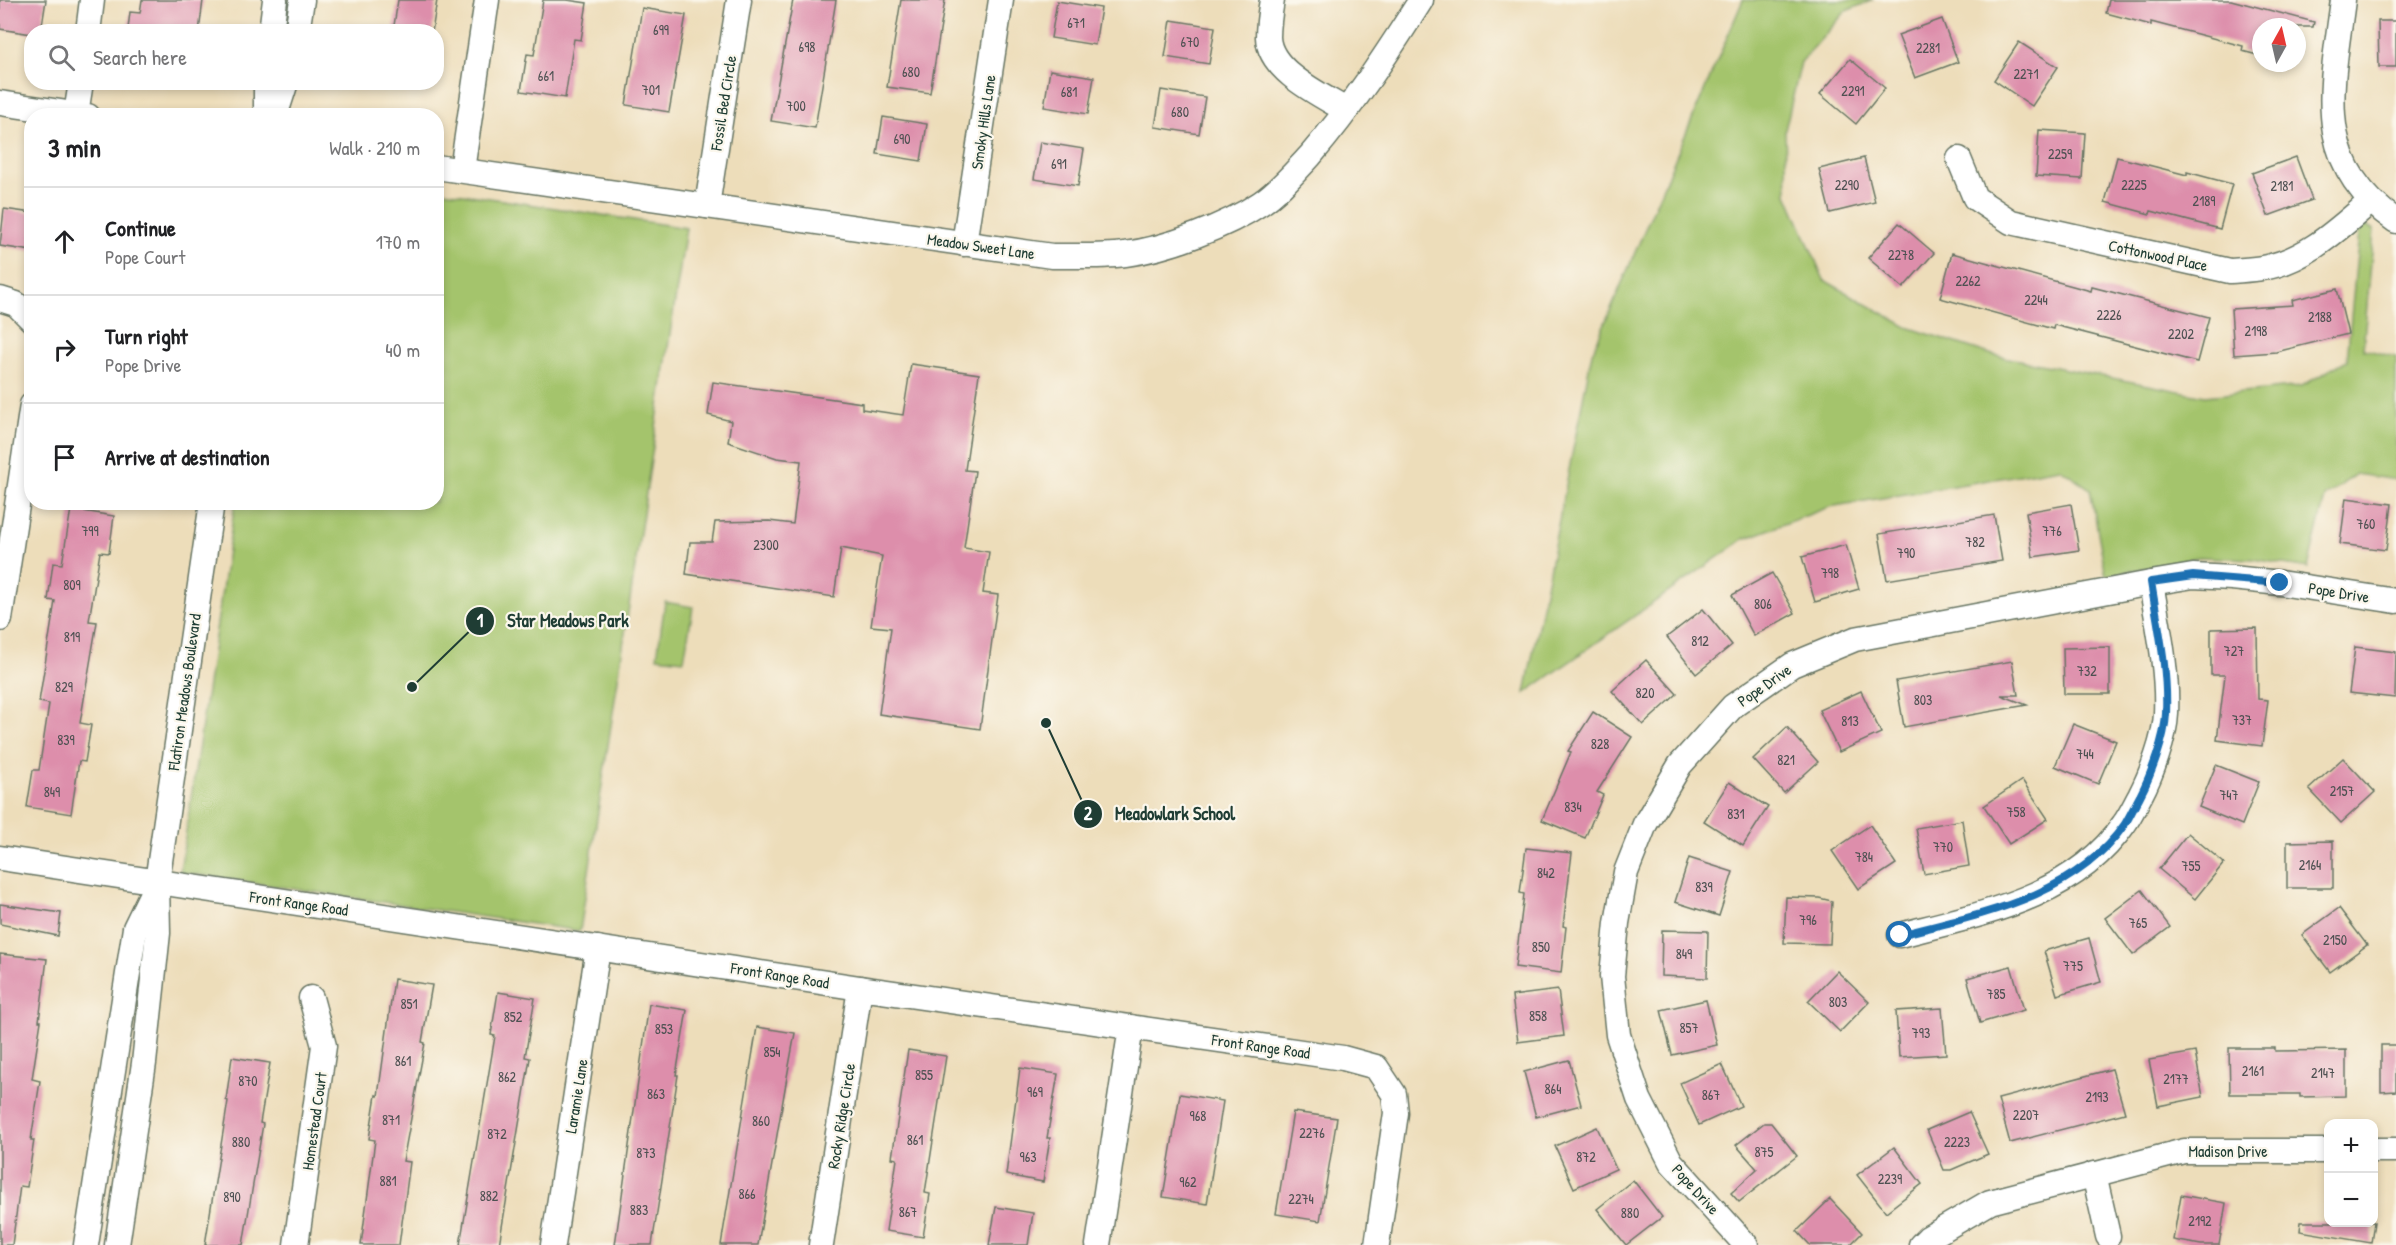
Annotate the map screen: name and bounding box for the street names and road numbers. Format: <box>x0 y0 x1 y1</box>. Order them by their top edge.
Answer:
street label: Fossil Bed Circle <box>704 53 741 153</box>
street label: Smoky Hills Lane <box>965 73 1001 171</box>
street label: Meadow Sweet Lane <box>926 228 1037 265</box>
street label: Cottonwood Place <box>2106 234 2210 276</box>
street label: Pope Drive <box>2307 576 2372 608</box>
street label: Flatiron Meadows Boulevard <box>162 612 206 773</box>
street label: Pope Drive <box>1733 658 1796 712</box>
street label: Front Range Road <box>247 885 350 921</box>
street label: Front Range Road <box>728 956 831 994</box>
street label: Front Range Road <box>1209 1028 1312 1064</box>
street label: Laramie Lane <box>559 1057 593 1135</box>
street label: Rocky Ridge Circle <box>822 1061 860 1170</box>
street label: Homestead Court <box>296 1070 332 1171</box>
street label: Madison Drive <box>2188 1140 2268 1162</box>
street label: Pope Drive <box>1667 1159 1725 1220</box>

